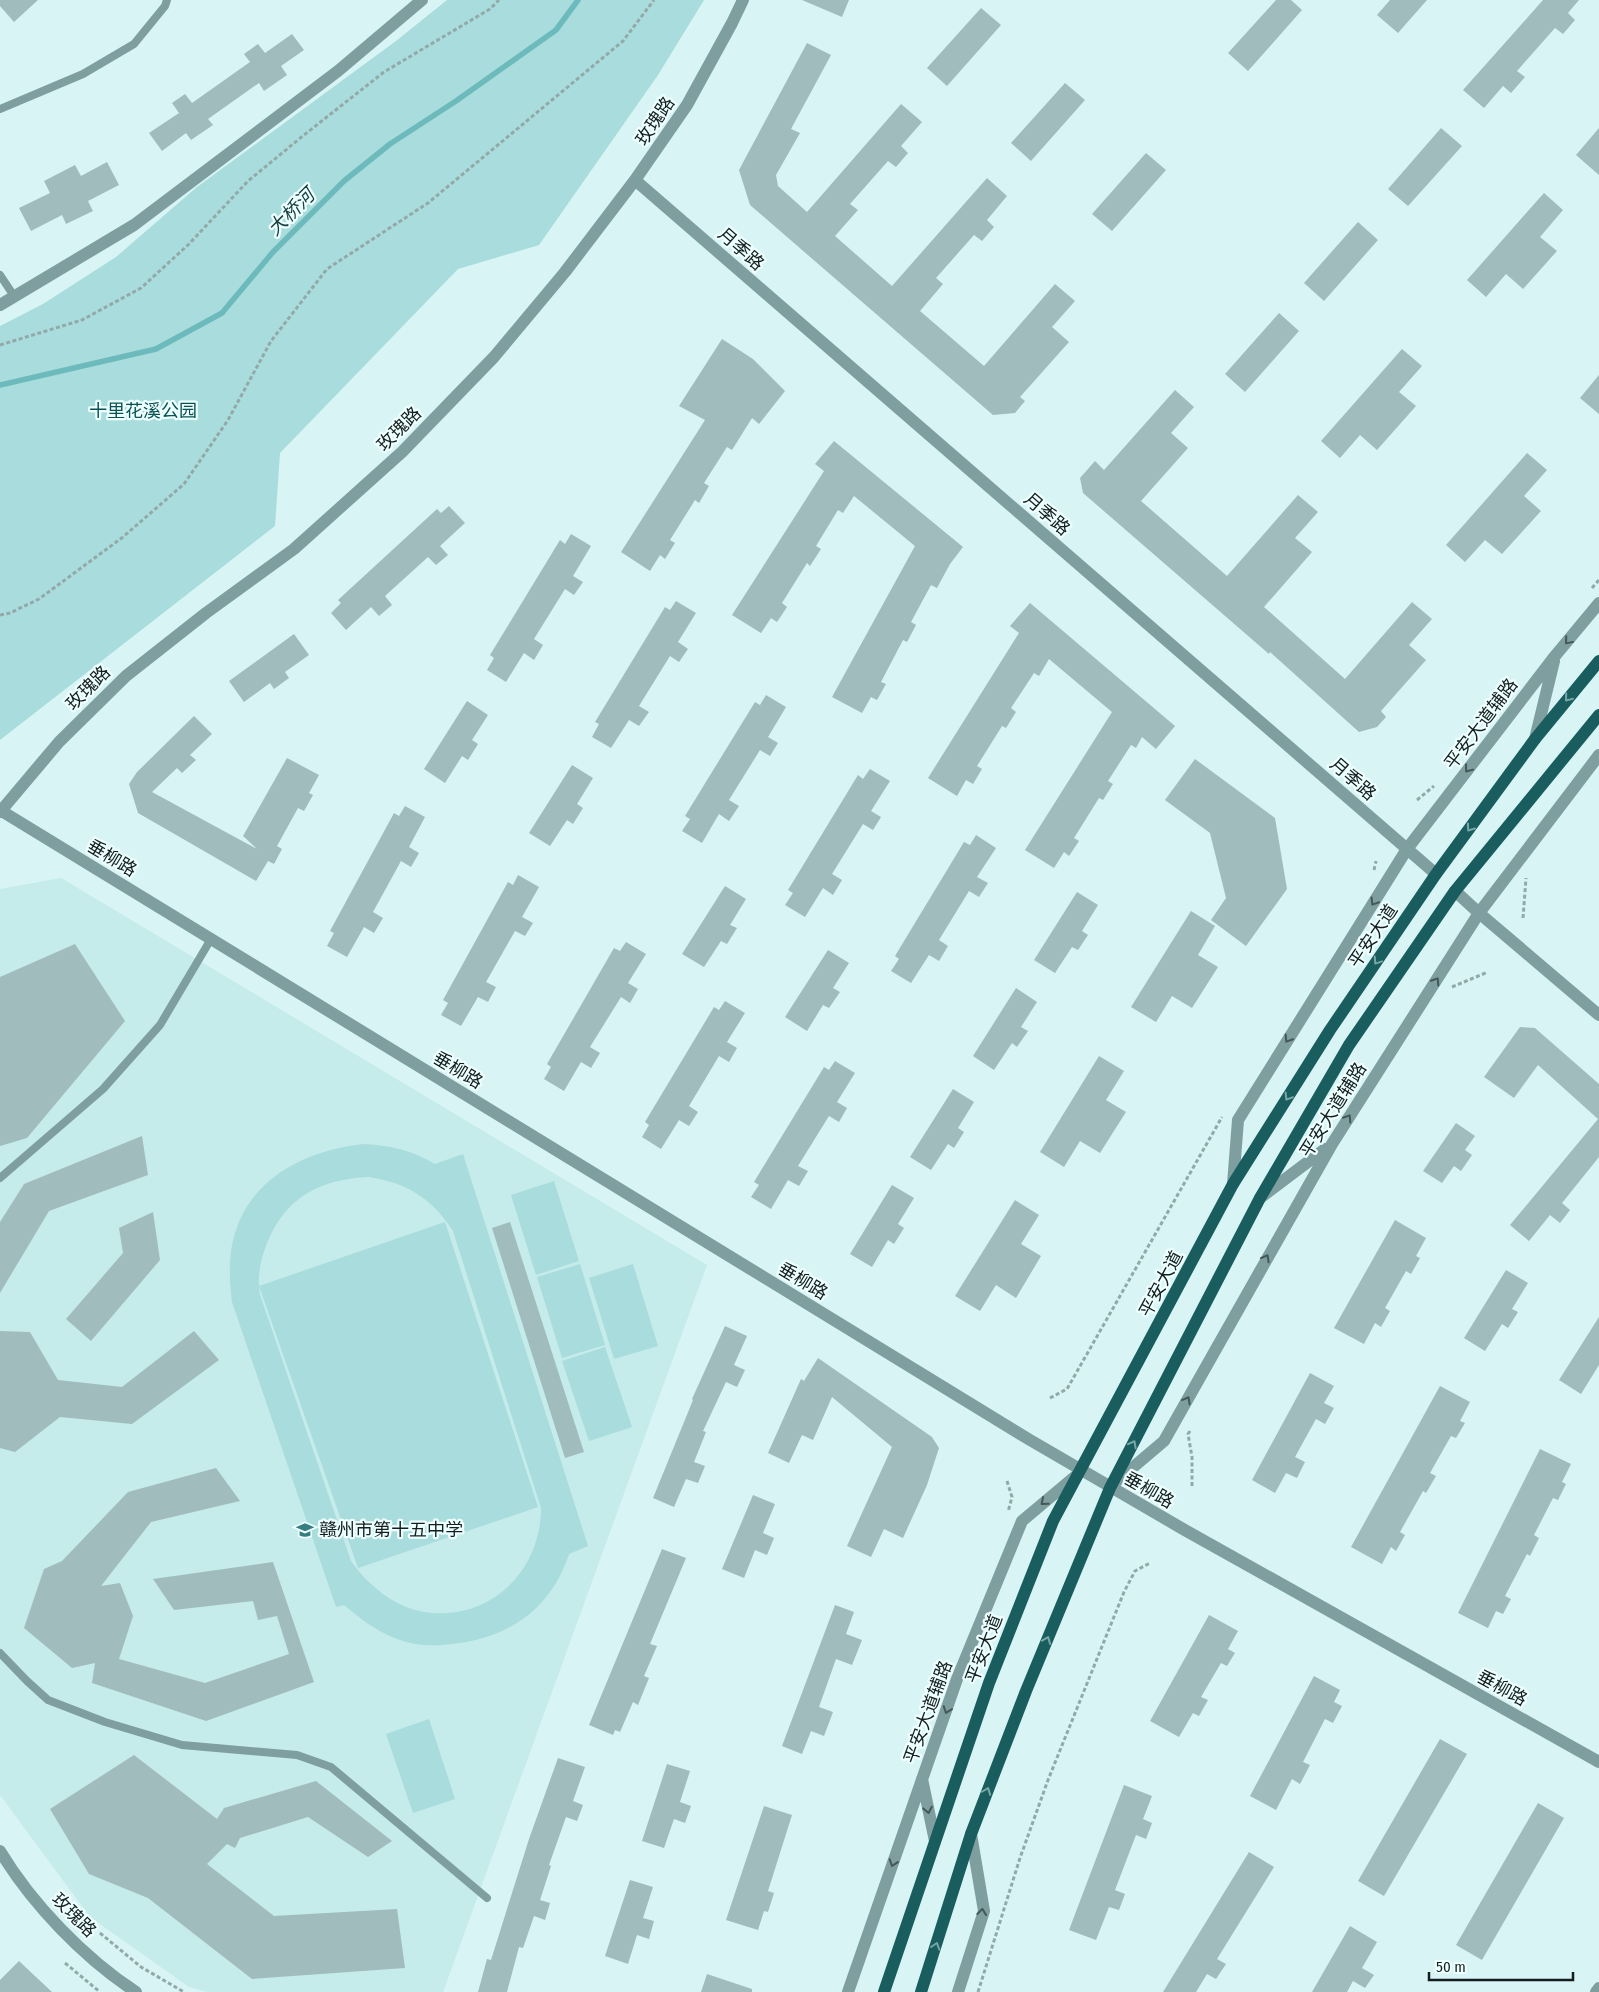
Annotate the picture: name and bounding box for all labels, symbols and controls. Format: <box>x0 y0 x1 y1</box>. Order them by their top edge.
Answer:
street label: 玫瑰路 <box>631 92 679 150</box>
water label: 大桥河 <box>263 181 322 240</box>
street label: 月季路 <box>713 223 769 275</box>
park label: 十里花溪公园 <box>89 400 197 422</box>
street label: 玫瑰路 <box>372 402 426 456</box>
street label: 月季路 <box>1019 488 1075 540</box>
one-way arrow <box>1564 635 1573 644</box>
street label: 玫瑰路 <box>61 661 115 715</box>
street label: 平安大道辅路 <box>1440 674 1522 774</box>
one-way arrow <box>1565 693 1574 702</box>
street label: 月季路 <box>1325 753 1381 805</box>
one-way arrow <box>1466 763 1474 772</box>
one-way arrow <box>1467 822 1476 832</box>
street label: 垂柳路 <box>83 835 141 881</box>
one-way arrow <box>1371 896 1381 905</box>
street label: 平安大道 <box>1344 900 1402 972</box>
one-way arrow <box>1374 955 1383 965</box>
one-way arrow <box>1429 977 1439 986</box>
one-way arrow <box>1285 1034 1295 1043</box>
street label: 垂柳路 <box>429 1047 487 1093</box>
street label: 平安大道辅路 <box>1295 1058 1371 1162</box>
one-way arrow <box>1285 1091 1294 1100</box>
one-way arrow <box>1342 1114 1352 1123</box>
street label: 平安大道 <box>1134 1247 1188 1321</box>
one-way arrow <box>1260 1255 1270 1264</box>
street label: 垂柳路 <box>774 1258 832 1304</box>
one-way arrow <box>1181 1396 1191 1405</box>
one-way arrow <box>1127 1440 1137 1449</box>
street label: 垂柳路 <box>1120 1467 1178 1513</box>
one-way arrow <box>1041 1497 1050 1506</box>
place label: 赣州市第十五中学 <box>319 1519 463 1541</box>
school or university icon: 赣州市第十五中学 <box>295 1520 315 1540</box>
street label: 平安大道 <box>961 1611 1007 1687</box>
one-way arrow <box>1040 1636 1051 1645</box>
street label: 平安大道辅路 <box>899 1657 957 1767</box>
street label: 垂柳路 <box>1473 1665 1531 1711</box>
one-way arrow <box>942 1705 952 1714</box>
one-way arrow <box>982 1788 992 1796</box>
one-way arrow <box>923 1806 933 1814</box>
one-way arrow <box>889 1859 899 1867</box>
street label: 玫瑰路 <box>47 1888 101 1942</box>
one-way arrow <box>976 1908 987 1916</box>
one-way arrow <box>930 1942 940 1950</box>
scale bar <box>1429 1950 1573 1982</box>
text: 50 m <box>1436 1958 1466 1976</box>

